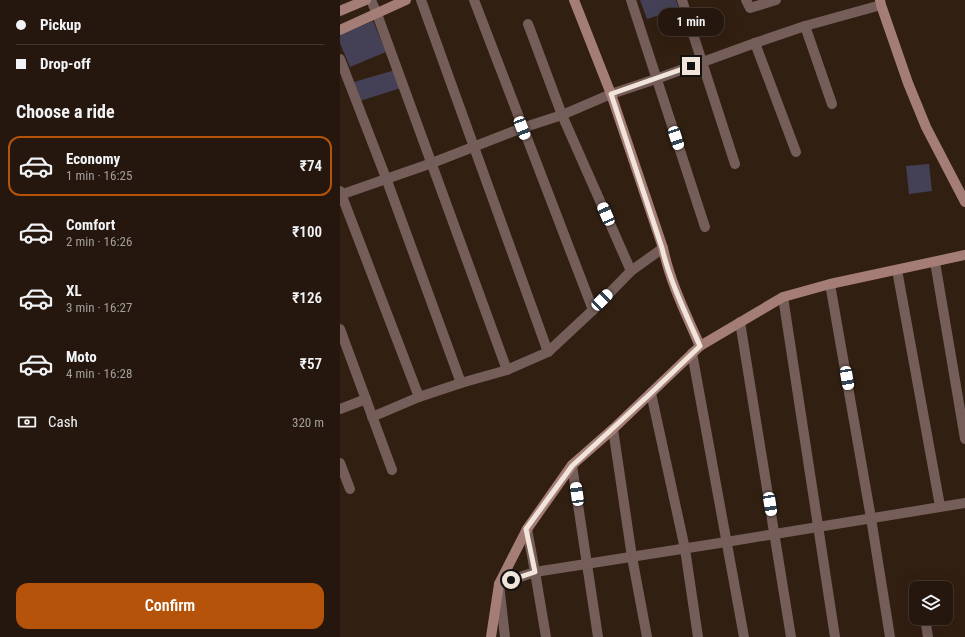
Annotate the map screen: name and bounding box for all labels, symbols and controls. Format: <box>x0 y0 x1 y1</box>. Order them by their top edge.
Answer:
callout: 1 min <box>658 8 724 36</box>
text: 1 min <box>677 14 705 29</box>
text: Pickup <box>40 16 81 34</box>
text: Drop-off <box>40 55 91 73</box>
route end <box>682 57 700 75</box>
text: Choose a ride <box>16 101 115 122</box>
car <box>512 115 532 141</box>
car <box>667 125 685 151</box>
icon: car <box>18 148 54 184</box>
text: Economy <box>66 150 120 168</box>
text: ₹74 <box>300 157 322 175</box>
text: 1 min · 16:25 <box>66 168 132 183</box>
car <box>596 201 616 227</box>
icon: car <box>18 214 54 250</box>
text: Comfort <box>66 216 115 234</box>
text: ₹100 <box>292 223 322 241</box>
text: 2 min · 16:26 <box>66 234 132 249</box>
icon: car <box>18 280 54 316</box>
text: XL <box>66 282 82 300</box>
car <box>589 287 615 313</box>
text: ₹126 <box>292 289 322 307</box>
text: 3 min · 16:27 <box>66 300 132 315</box>
icon: car <box>18 346 54 382</box>
text: Moto <box>66 348 97 366</box>
text: ₹57 <box>300 355 322 373</box>
car <box>839 365 855 391</box>
text: 4 min · 16:28 <box>66 366 132 381</box>
icon: cash <box>16 411 38 433</box>
text: Cash <box>48 413 78 431</box>
text: 320 m <box>292 415 324 430</box>
car <box>569 481 585 507</box>
car <box>762 491 778 517</box>
route start <box>502 571 520 589</box>
map controls <box>909 581 953 625</box>
button: layers <box>909 581 953 625</box>
button: Confirm <box>16 583 324 629</box>

